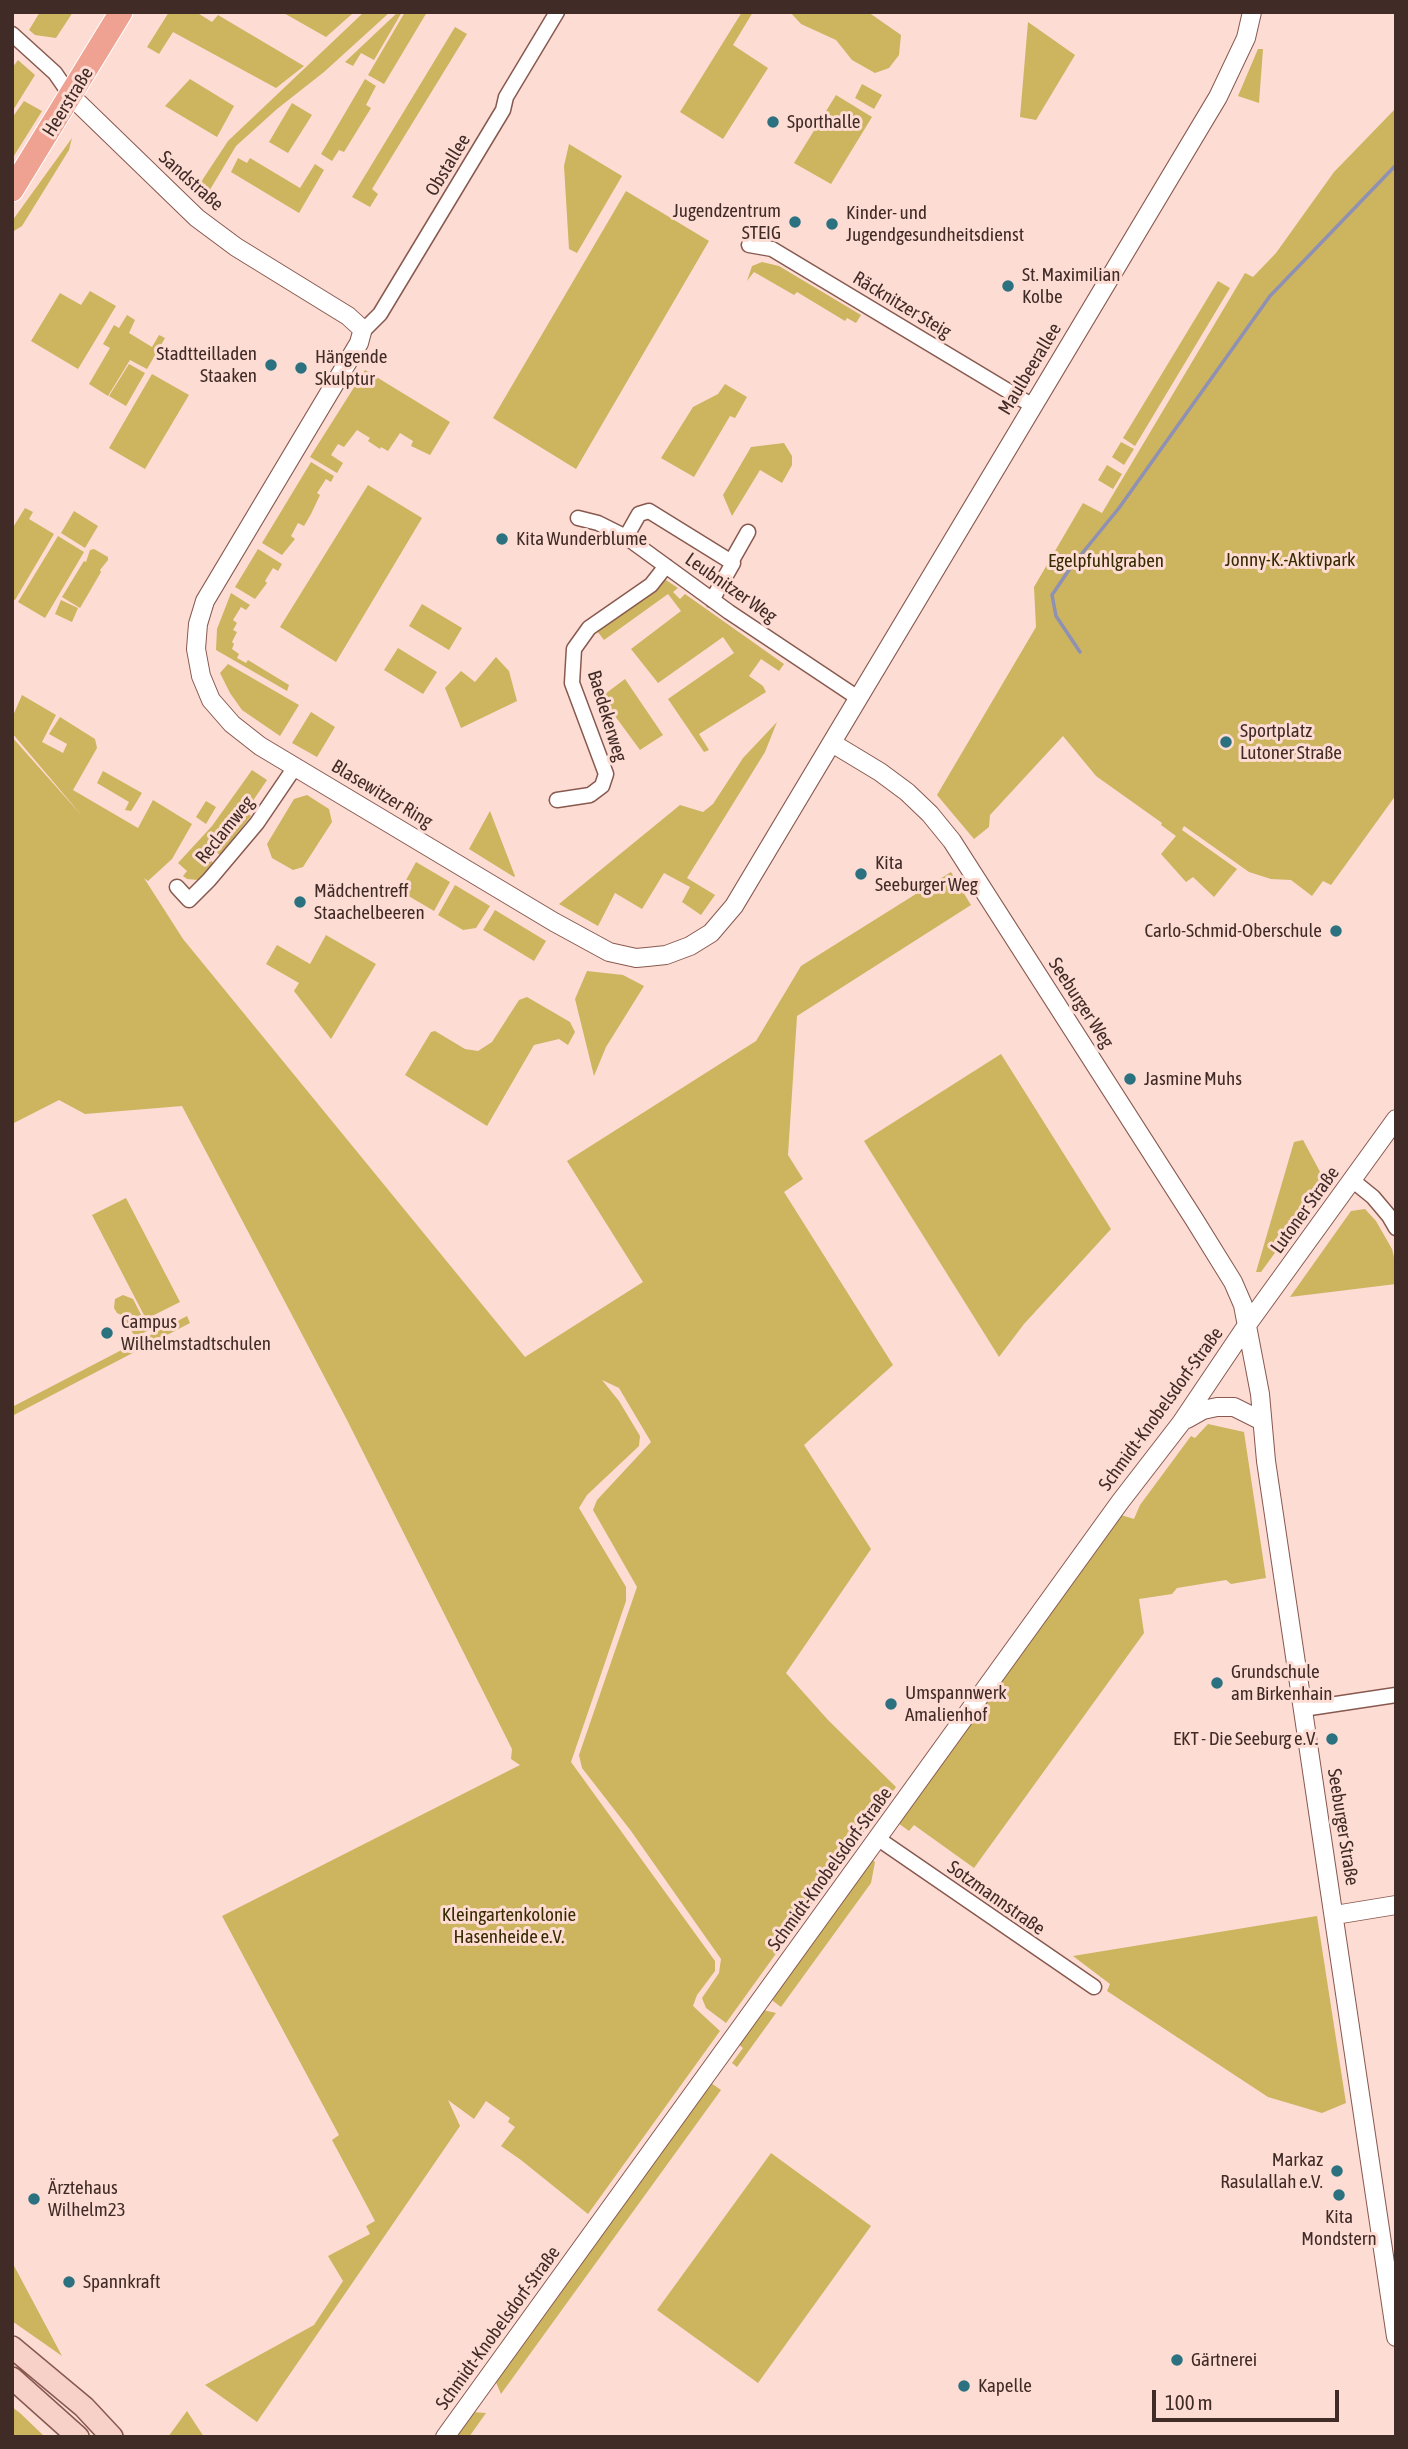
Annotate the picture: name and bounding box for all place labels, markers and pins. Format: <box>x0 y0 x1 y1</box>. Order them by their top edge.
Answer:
place label: Sporthalle <box>787 111 860 133</box>
marker: Sporthalle <box>765 114 781 130</box>
place label: Jugendzentrum STEIG <box>673 200 781 244</box>
place label: Kinder- und Jugendgesundheitsdienst <box>846 202 1024 246</box>
marker: Jugendzentrum STEIG <box>787 214 803 230</box>
marker: Kinder- und Jugendgesundheitsdienst <box>824 216 840 232</box>
place label: St. Maximilian Kolbe <box>1022 264 1121 308</box>
marker: St. Maximilian Kolbe <box>1000 278 1016 294</box>
place label: Stadtteilladen Staaken <box>156 343 257 387</box>
place label: Hängende Skulptur <box>315 346 387 390</box>
marker: Stadtteilladen Staaken <box>263 357 279 373</box>
marker: Hängende Skulptur <box>293 360 309 376</box>
place label: Kita Wunderblume <box>516 528 647 550</box>
marker: Kita Wunderblume <box>494 531 510 547</box>
place label: Sportplatz Lutoner Straße <box>1240 720 1342 764</box>
marker: Sportplatz Lutoner Straße <box>1218 734 1234 750</box>
place label: Kita Seeburger Weg <box>875 852 978 896</box>
marker: Kita Seeburger Weg <box>853 866 869 882</box>
place label: Mädchentreff Staachelbeeren <box>314 880 425 924</box>
marker: Mädchentreff Staachelbeeren <box>292 894 308 910</box>
place label: Carlo-Schmid-Oberschule <box>1145 920 1322 942</box>
marker: Carlo-Schmid-Oberschule <box>1328 923 1344 939</box>
place label: Jasmine Muhs <box>1144 1068 1242 1090</box>
marker: Jasmine Muhs <box>1122 1071 1138 1087</box>
place label: Campus Wilhelmstadtschulen <box>121 1311 271 1355</box>
marker: Campus Wilhelmstadtschulen <box>99 1325 115 1341</box>
place label: Grundschule am Birkenhain <box>1231 1661 1333 1705</box>
marker: Grundschule am Birkenhain <box>1209 1675 1225 1691</box>
place label: Umspannwerk Amalienhof <box>905 1682 1007 1726</box>
marker: Umspannwerk Amalienhof <box>883 1696 899 1712</box>
place label: EKT - Die Seeburg e.V. <box>1173 1728 1318 1750</box>
marker: EKT - Die Seeburg e.V. <box>1324 1731 1340 1747</box>
place label: Markaz Rasulallah e.V. <box>1220 2149 1323 2193</box>
marker: Markaz Rasulallah e.V. <box>1329 2163 1345 2179</box>
place label: Ärztehaus Wilhelm23 <box>48 2177 126 2221</box>
marker: Kita Mondstern <box>1331 2187 1347 2203</box>
marker: Ärztehaus Wilhelm23 <box>26 2191 42 2207</box>
place label: Kita Mondstern <box>1301 2206 1377 2250</box>
place label: Spannkraft <box>83 2271 160 2293</box>
marker: Spannkraft <box>61 2274 77 2290</box>
place label: Gärtnerei <box>1191 2349 1257 2371</box>
marker: Gärtnerei <box>1169 2352 1185 2368</box>
place label: Kapelle <box>978 2375 1032 2397</box>
marker: Kapelle <box>956 2378 972 2394</box>

